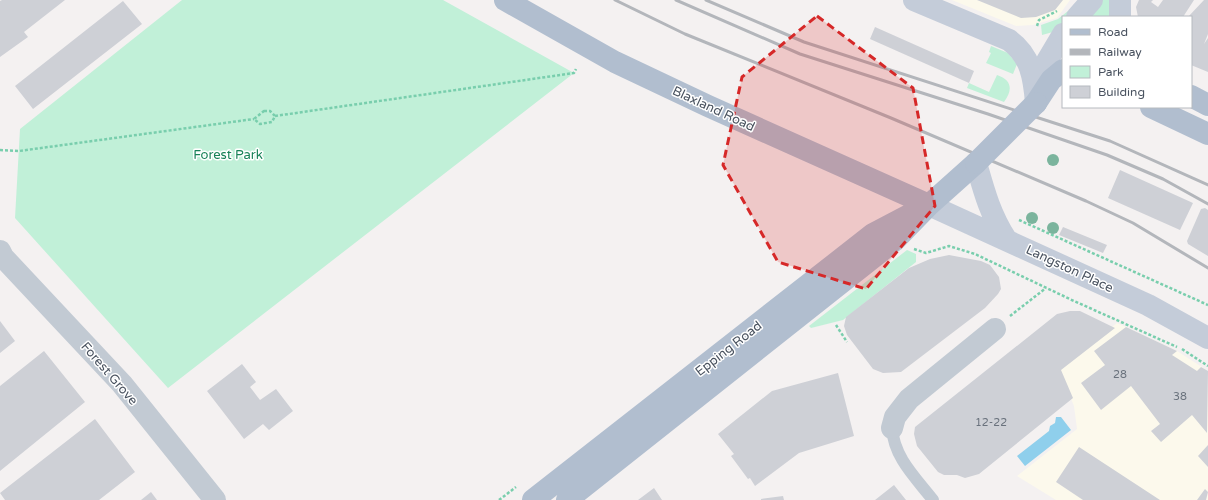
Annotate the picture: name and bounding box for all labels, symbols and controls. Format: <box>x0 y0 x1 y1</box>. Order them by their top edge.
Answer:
legend <box>1062 16 1192 108</box>
text: Road <box>1098 25 1128 39</box>
text: Railway <box>1098 45 1142 59</box>
text: Park <box>1098 65 1124 79</box>
street label: Blaxland Road <box>670 83 757 135</box>
text: Building <box>1098 85 1145 99</box>
park label: Forest Park <box>193 147 263 163</box>
street label: Langston Place <box>1023 242 1116 296</box>
street label: Epping Road <box>692 318 765 380</box>
street label: Forest Grove <box>77 339 141 409</box>
house number: 28 <box>1113 368 1127 381</box>
house number: 38 <box>1173 390 1187 403</box>
house number: 12-22 <box>975 416 1007 429</box>

